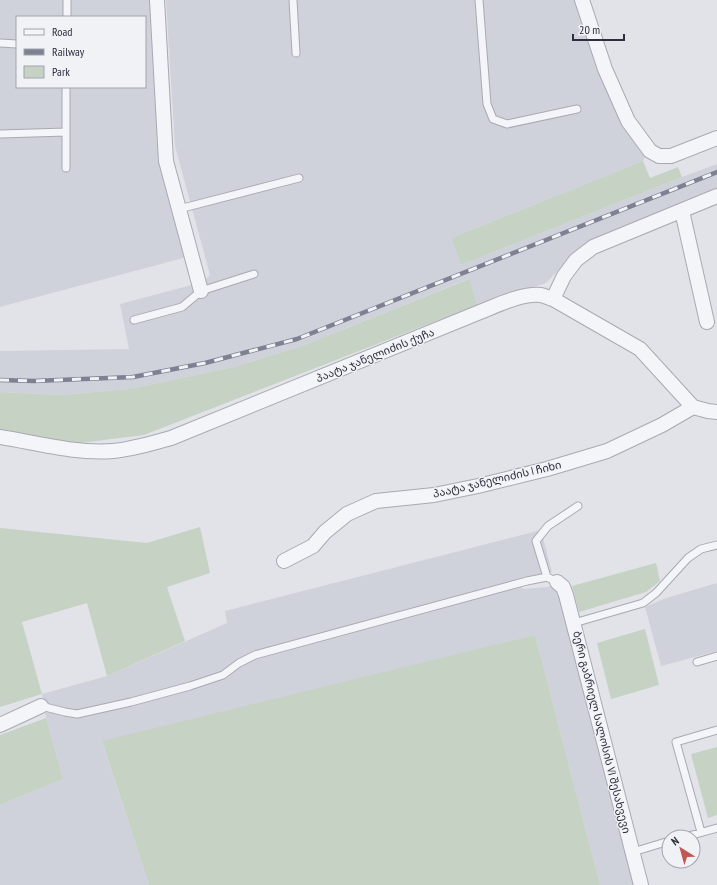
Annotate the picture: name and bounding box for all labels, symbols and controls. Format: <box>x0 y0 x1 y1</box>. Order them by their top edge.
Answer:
legend <box>16 16 146 88</box>
scale bar <box>573 16 624 42</box>
text: 20 m <box>579 22 600 37</box>
text: Road <box>52 24 72 39</box>
text: Railway <box>52 44 85 59</box>
text: Park <box>52 64 70 79</box>
street label: პაატა ჯანელიძის ქუჩა <box>314 325 436 385</box>
street label: პაატა ჯანელიძის I ჩიხი <box>431 457 563 501</box>
street label: ბერი გაბრიელ სალოსის VI შესახვევი <box>570 629 634 835</box>
north arrow <box>661 829 701 869</box>
text: N <box>668 834 682 848</box>

